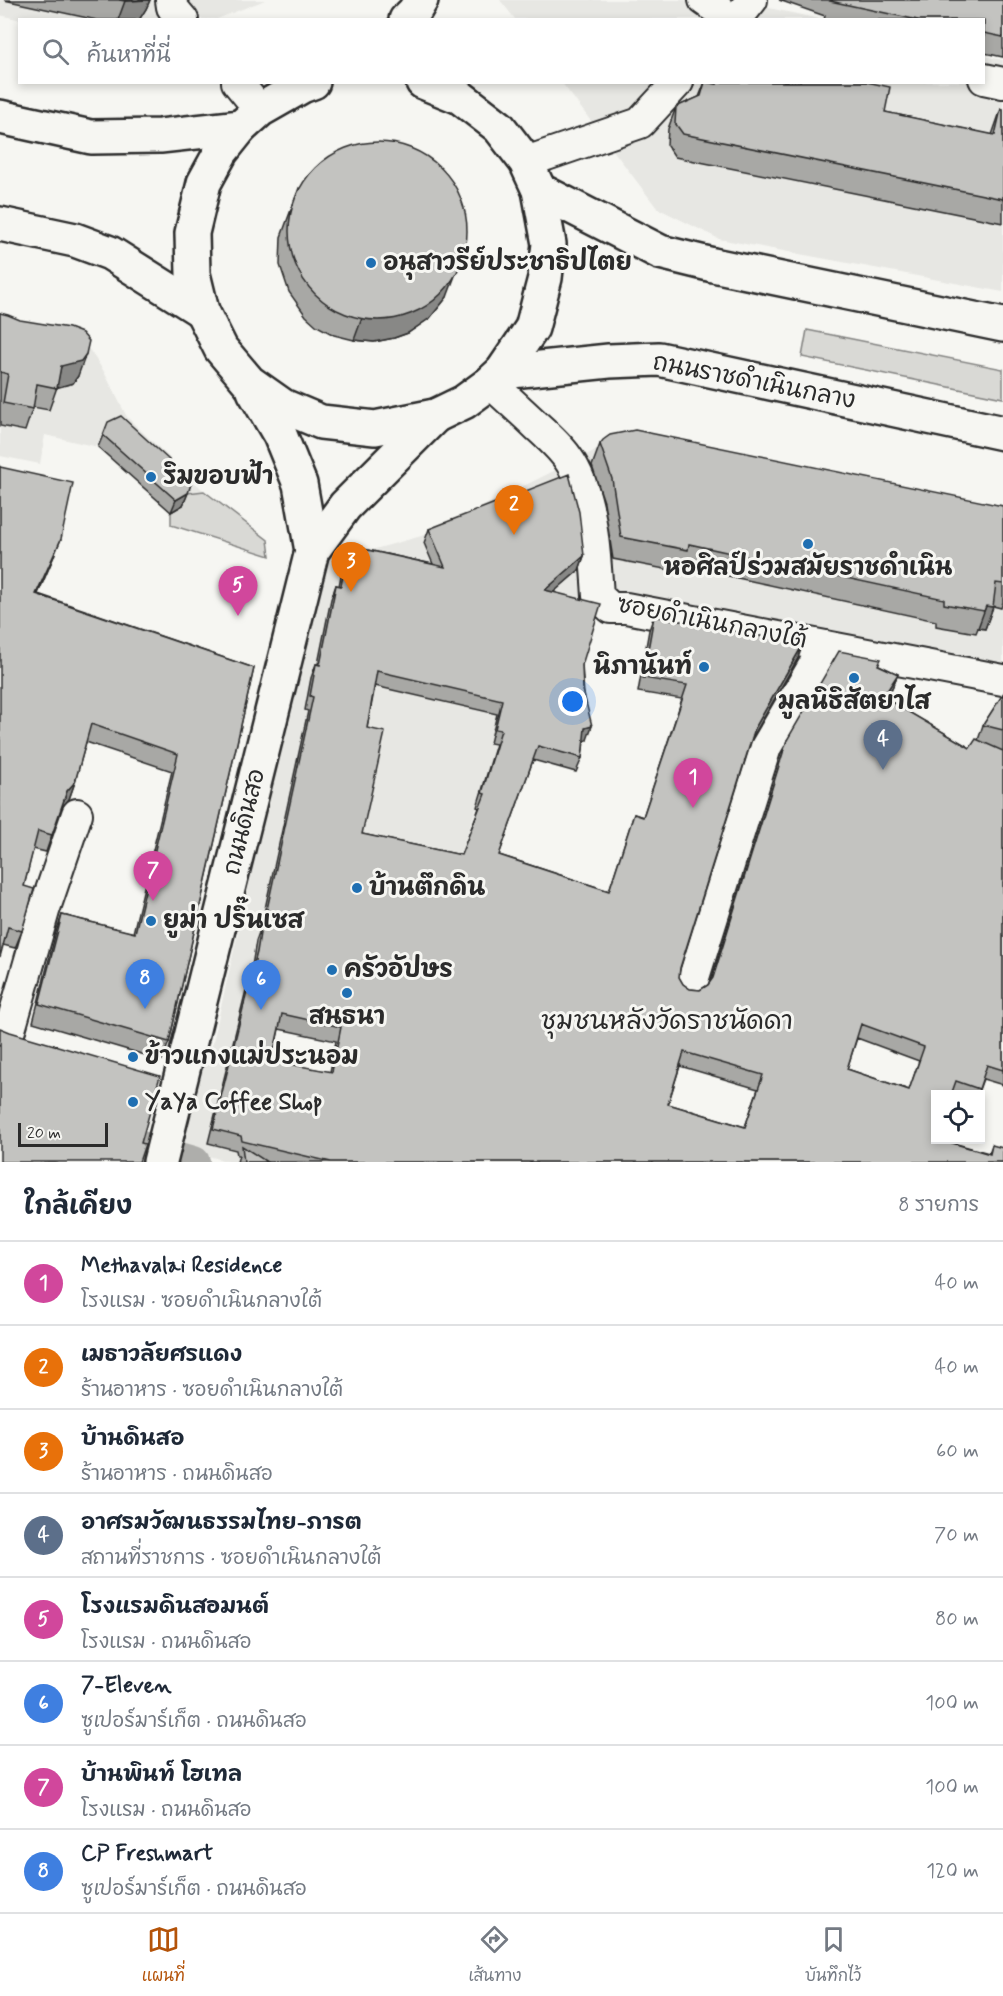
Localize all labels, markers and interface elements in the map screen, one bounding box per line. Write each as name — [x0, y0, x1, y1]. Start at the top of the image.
search box — [18, 18, 985, 84]
icon: search — [39, 35, 72, 68]
text: ค้นหาที่นี่ — [87, 42, 171, 70]
place label: อนุสาวรีย์ประชาธิปไตย — [383, 245, 632, 280]
marker: อนุสาวรีย์ประชาธิปไตย — [364, 256, 378, 270]
street label: ถนนราชดำเนินกลาง — [650, 345, 858, 417]
place label: ริมขอบฟ้า — [163, 459, 273, 493]
marker: ริมขอบฟ้า — [144, 470, 158, 484]
pin: 2 — [494, 486, 534, 535]
marker: หอศิลป์ร่วมสมัยราชดำเนิน — [801, 537, 815, 551]
pin: 3 — [332, 542, 370, 592]
place label: หอศิลป์ร่วมสมัยราชดำเนิน — [664, 550, 953, 584]
pin: 5 — [218, 566, 258, 616]
street label: ซอยดำเนินกลางใต้ — [614, 587, 810, 657]
place label: นิภานันท์ — [593, 649, 692, 683]
marker: นิภานันท์ — [697, 660, 711, 674]
marker: มูลนิธิสัตยาไส — [847, 671, 861, 685]
place label: มูลนิธิสัตยาไส — [778, 684, 931, 719]
your location — [558, 687, 587, 716]
pin: 4 — [864, 720, 902, 770]
pin: 1 — [674, 758, 712, 808]
street label: ถนนดินสอ — [217, 766, 273, 878]
pin: 7 — [134, 852, 172, 901]
place label: บ้านตึกดิน — [369, 870, 485, 904]
marker: บ้านตึกดิน — [350, 881, 364, 895]
place label: ยูม่า ปริ๊นเซส — [163, 896, 305, 938]
marker: ยูม่า ปริ๊นเซส — [144, 914, 158, 928]
place label: ครัวอัปษร — [344, 954, 453, 986]
pin: 8 — [126, 960, 164, 1009]
pin: 6 — [242, 960, 280, 1010]
marker: ครัวอัปษร — [325, 963, 339, 977]
marker: สนธนา — [340, 986, 354, 1000]
place label: สนธนา — [309, 1002, 385, 1033]
district label: ชุมชนหลังวัดราชนัดดา — [541, 1005, 793, 1039]
place label: ข้าวแกงแม่ประนอม — [145, 1039, 359, 1073]
marker: ข้าวแกงแม่ประนอม — [126, 1050, 140, 1064]
place label: YaYa Coffee Shop — [145, 1087, 323, 1118]
map controls — [931, 1090, 985, 1144]
button: locate — [931, 1090, 985, 1144]
marker: YaYa Coffee Shop — [126, 1095, 140, 1109]
scale bar — [18, 1120, 108, 1148]
text: 20 m — [27, 1123, 61, 1144]
text: ใกล้เคียง — [24, 1190, 132, 1224]
text: 8 รายการ — [898, 1192, 979, 1219]
text: Methavalai Residence — [81, 1252, 282, 1280]
text: 1 — [39, 1270, 48, 1297]
text: 40 m — [935, 1270, 979, 1297]
text: โรงแรม · ซอยดำเนินกลางใต้ — [81, 1288, 322, 1315]
text: เมธาวลัยศรแดง — [81, 1341, 242, 1369]
text: 2 — [39, 1354, 48, 1381]
text: 40 m — [935, 1354, 979, 1381]
text: ร้านอาหาร · ซอยดำเนินกลางใต้ — [81, 1377, 343, 1404]
text: บ้านดินสอ — [81, 1425, 184, 1453]
text: 3 — [39, 1438, 48, 1465]
text: 60 m — [936, 1438, 979, 1465]
text: ร้านอาหาร · ถนนดินสอ — [81, 1461, 273, 1488]
text: อาศรมวัฒนธรรมไทย-ภารต — [81, 1509, 362, 1537]
text: 4 — [38, 1522, 49, 1549]
text: 70 m — [934, 1522, 979, 1549]
text: สถานที่ราชการ · ซอยดำเนินกลางใต้ — [81, 1545, 381, 1572]
text: โรงแรมดินสอมนต์ — [81, 1593, 269, 1621]
text: 5 — [38, 1606, 50, 1633]
text: 80 m — [935, 1606, 979, 1633]
text: โรงแรม · ถนนดินสอ — [81, 1629, 252, 1656]
text: 7-Eleven — [81, 1672, 171, 1700]
text: 6 — [38, 1690, 49, 1717]
text: 100 m — [925, 1690, 979, 1717]
text: ซูเปอร์มาร์เก็ต · ถนนดินสอ — [81, 1708, 307, 1735]
text: บ้านพินท์ โฮเทล — [81, 1761, 242, 1789]
text: 7 — [37, 1774, 50, 1801]
text: 100 m — [925, 1774, 979, 1801]
text: โรงแรม · ถนนดินสอ — [81, 1797, 252, 1824]
text: CP Freshmart — [81, 1840, 213, 1868]
text: 8 — [38, 1858, 49, 1885]
text: 120 m — [926, 1858, 979, 1885]
text: ซูเปอร์มาร์เก็ต · ถนนดินสอ — [81, 1876, 307, 1903]
tab: แผนที่ — [142, 1923, 185, 1987]
tab: เส้นทาง — [468, 1923, 521, 1987]
tab: บันทึกไว้ — [805, 1923, 861, 1987]

